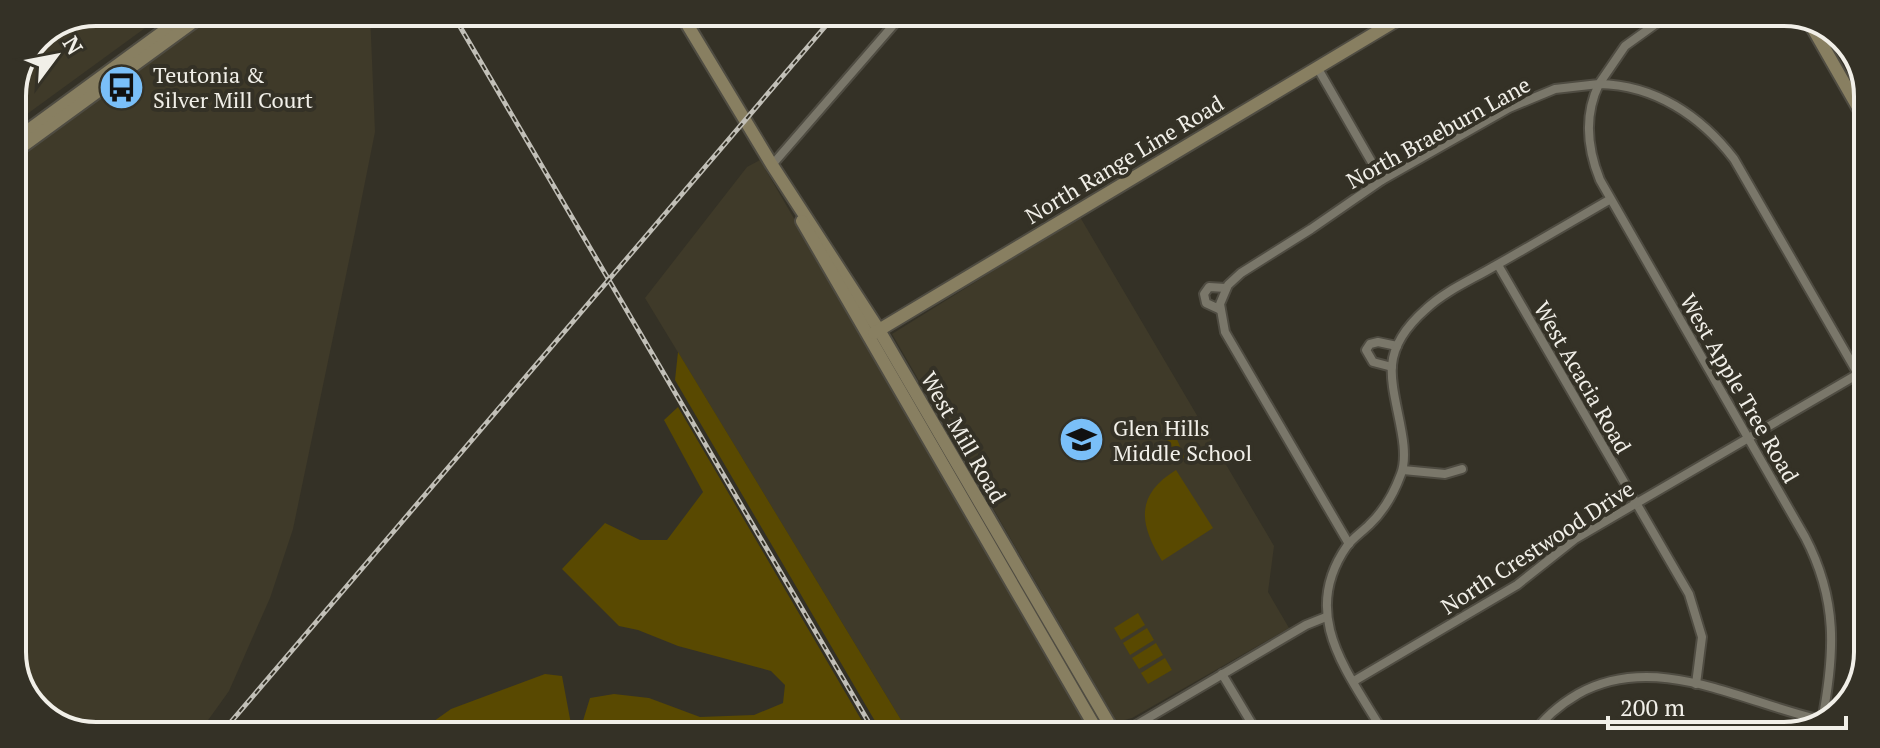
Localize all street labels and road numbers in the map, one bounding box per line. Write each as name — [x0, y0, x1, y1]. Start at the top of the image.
street label: North Braeburn Lane — [1341, 69, 1535, 195]
street label: North Range Line Road — [1019, 88, 1229, 230]
street label: West Apple Tree Road — [1674, 288, 1806, 488]
street label: West Acacia Road — [1528, 296, 1638, 458]
street label: West Mill Road — [915, 366, 1013, 508]
street label: North Crestwood Drive — [1435, 474, 1639, 620]

